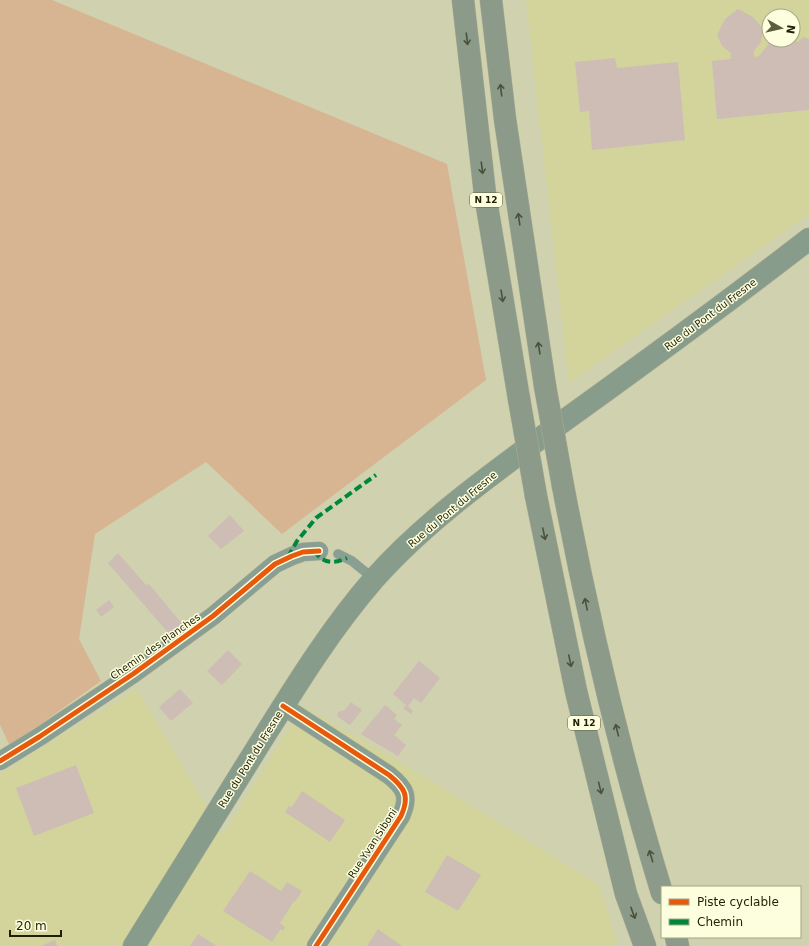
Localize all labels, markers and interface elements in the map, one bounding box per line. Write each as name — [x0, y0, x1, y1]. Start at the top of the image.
north arrow — [761, 8, 801, 48]
text: N — [783, 24, 797, 35]
one-way arrow — [464, 32, 471, 45]
one-way arrow — [498, 84, 505, 97]
one-way arrow — [478, 161, 486, 174]
road number: N 12 — [470, 193, 502, 207]
one-way arrow — [515, 213, 523, 226]
street label: Rue du Pont du Fresne — [662, 276, 758, 352]
one-way arrow — [498, 289, 506, 302]
one-way arrow — [535, 342, 543, 355]
street label: Rue du Pont du Fresne — [406, 469, 499, 550]
one-way arrow — [540, 527, 548, 540]
one-way arrow — [582, 598, 590, 611]
street label: Chemin des Planches — [108, 611, 202, 682]
one-way arrow — [566, 654, 574, 667]
street label: Rue du Pont du Fresne — [216, 709, 285, 810]
road number: N 12 — [568, 716, 600, 730]
one-way arrow — [612, 724, 620, 737]
one-way arrow — [596, 781, 604, 794]
street label: Rue Yvan Siboni — [346, 807, 399, 880]
one-way arrow — [647, 849, 654, 862]
legend — [661, 886, 801, 938]
text: Piste cyclable — [697, 895, 779, 909]
one-way arrow — [629, 907, 637, 919]
scale bar — [10, 912, 61, 938]
text: Chemin — [697, 915, 743, 929]
text: 20 m — [16, 919, 47, 933]

